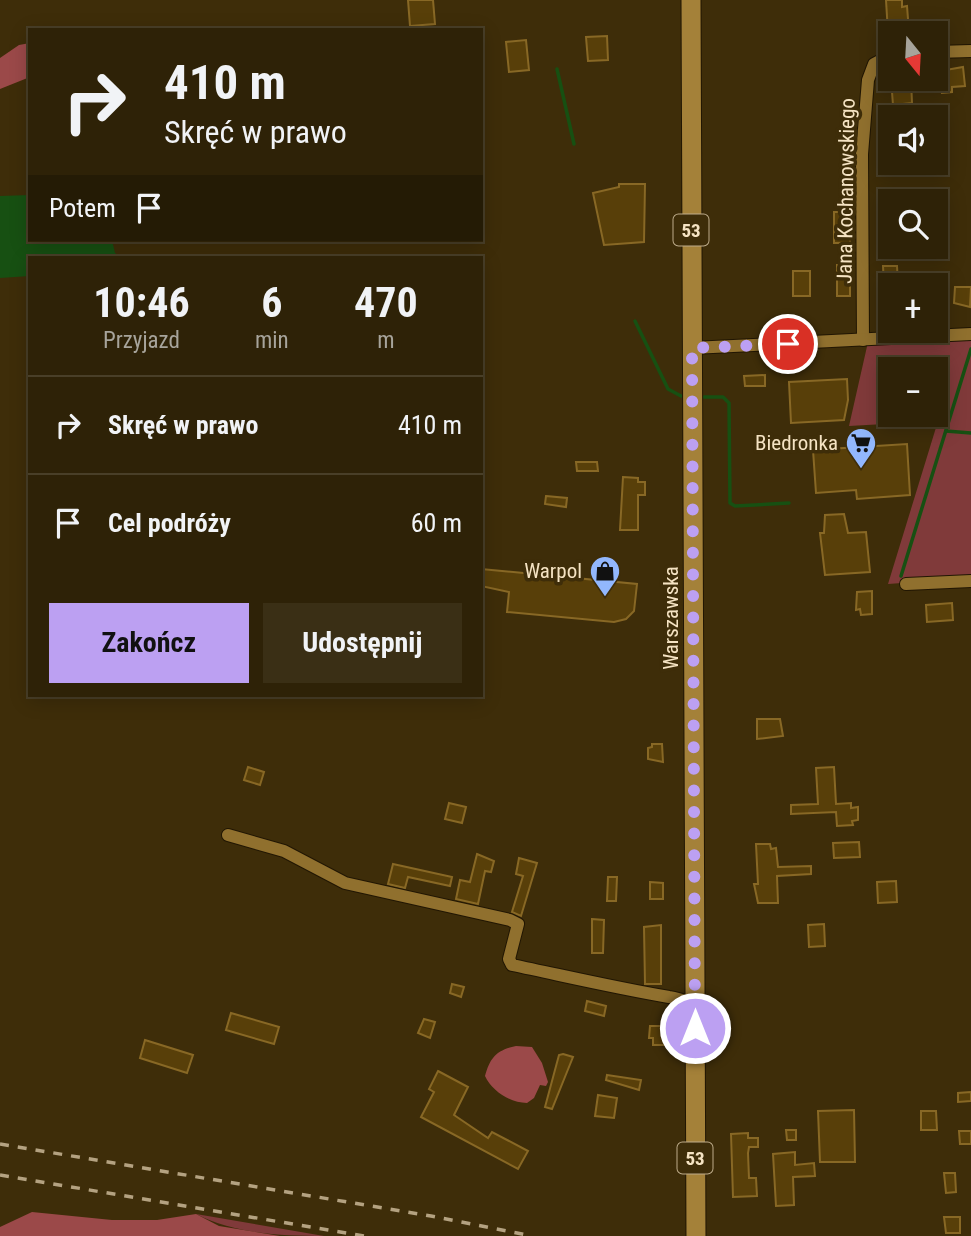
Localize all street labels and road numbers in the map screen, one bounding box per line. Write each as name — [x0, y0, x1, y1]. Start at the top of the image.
street label: Jana Kochanowskiego — [832, 98, 860, 284]
road number: 53 — [674, 214, 708, 246]
street label: Warszawska — [659, 566, 683, 670]
road number: 53 — [678, 1142, 712, 1174]

